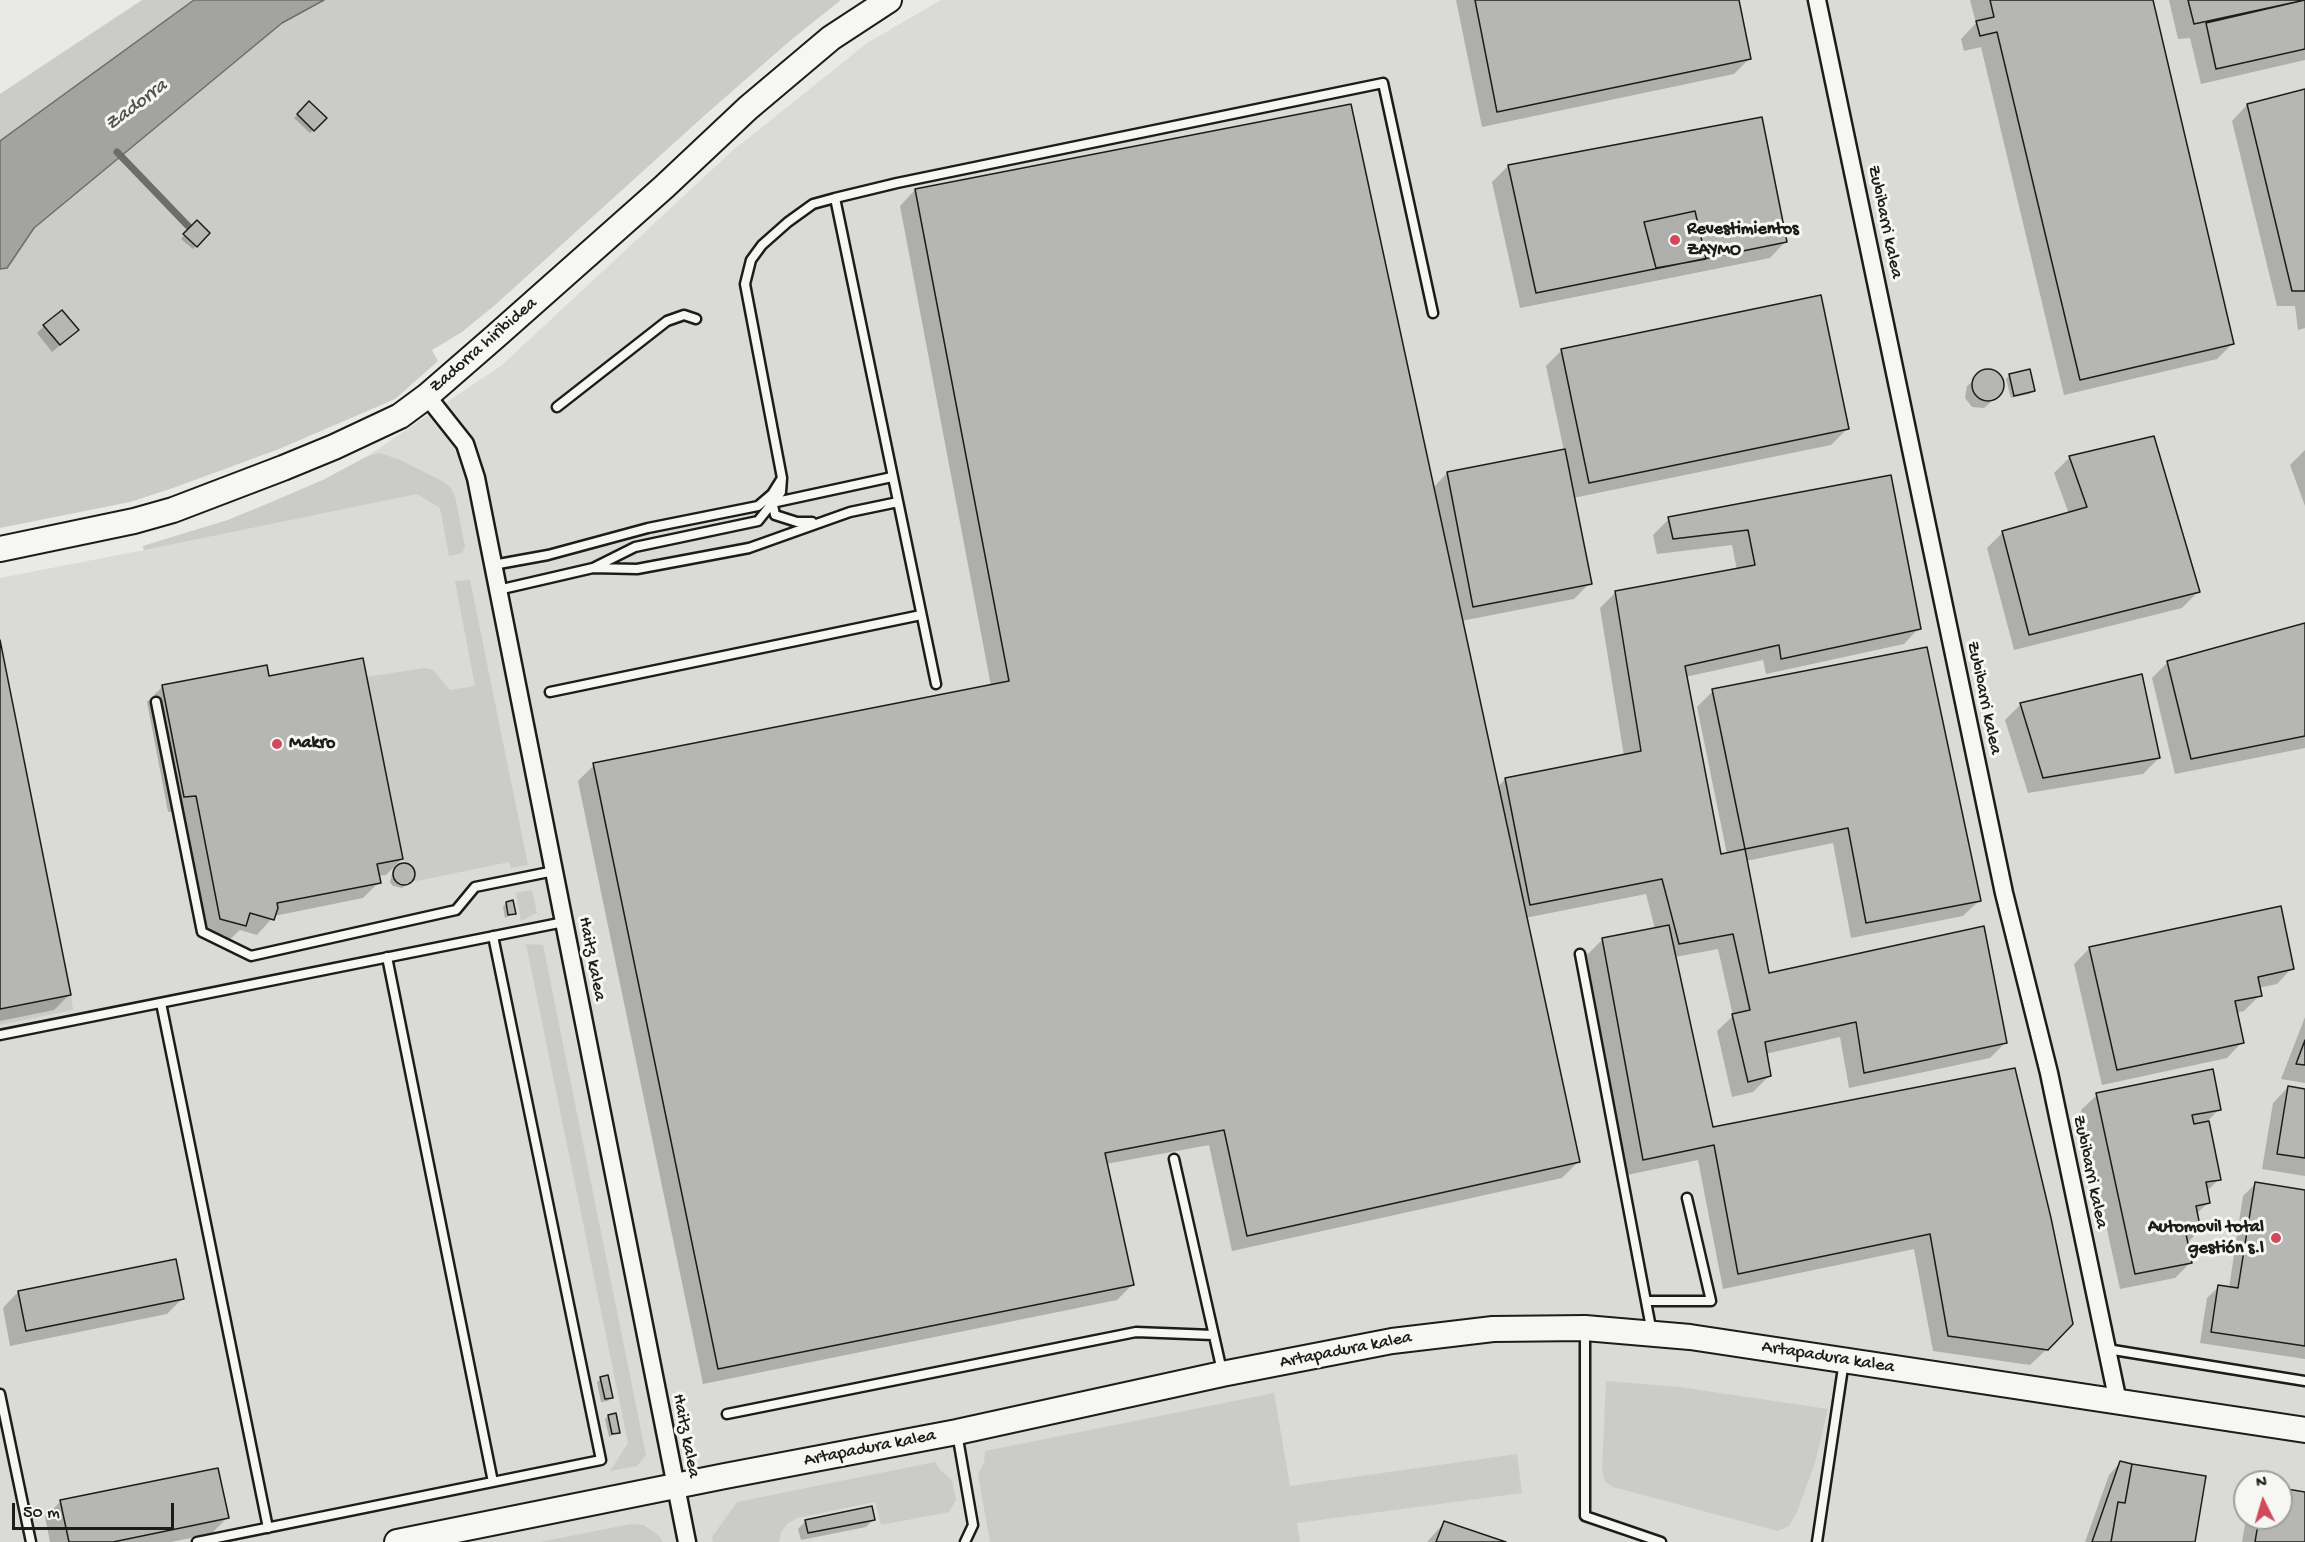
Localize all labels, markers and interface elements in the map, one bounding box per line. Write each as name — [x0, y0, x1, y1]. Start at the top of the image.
water label: Zadorra — [101, 75, 173, 137]
street label: Zubibarri kalea — [1861, 163, 1907, 281]
place label: Revestimientos ZAYMO — [1687, 219, 1799, 262]
marker: Revestimientos ZAYMO — [1668, 233, 1682, 247]
street label: Zadorra hiribidea — [426, 293, 542, 399]
street label: Zubibarri kalea — [1960, 639, 2006, 757]
place label: Makro — [289, 733, 335, 755]
marker: Makro — [270, 737, 284, 751]
street label: Haitz kalea — [572, 915, 610, 1003]
street label: Zubibarri kalea — [2066, 1113, 2112, 1231]
place label: Automovil total gestión s.l — [2148, 1217, 2264, 1260]
marker: Automovil total gestión s.l — [2269, 1231, 2283, 1245]
street label: Artapadura kalea — [1278, 1328, 1414, 1374]
street label: Artapadura kalea — [1760, 1337, 1896, 1379]
street label: Haitz kalea — [666, 1392, 704, 1480]
street label: Artapadura kalea — [802, 1426, 938, 1472]
north arrow — [2233, 1470, 2293, 1530]
text: N — [2256, 1474, 2268, 1493]
scale bar — [15, 1491, 177, 1529]
text: 50 m — [23, 1503, 60, 1524]

